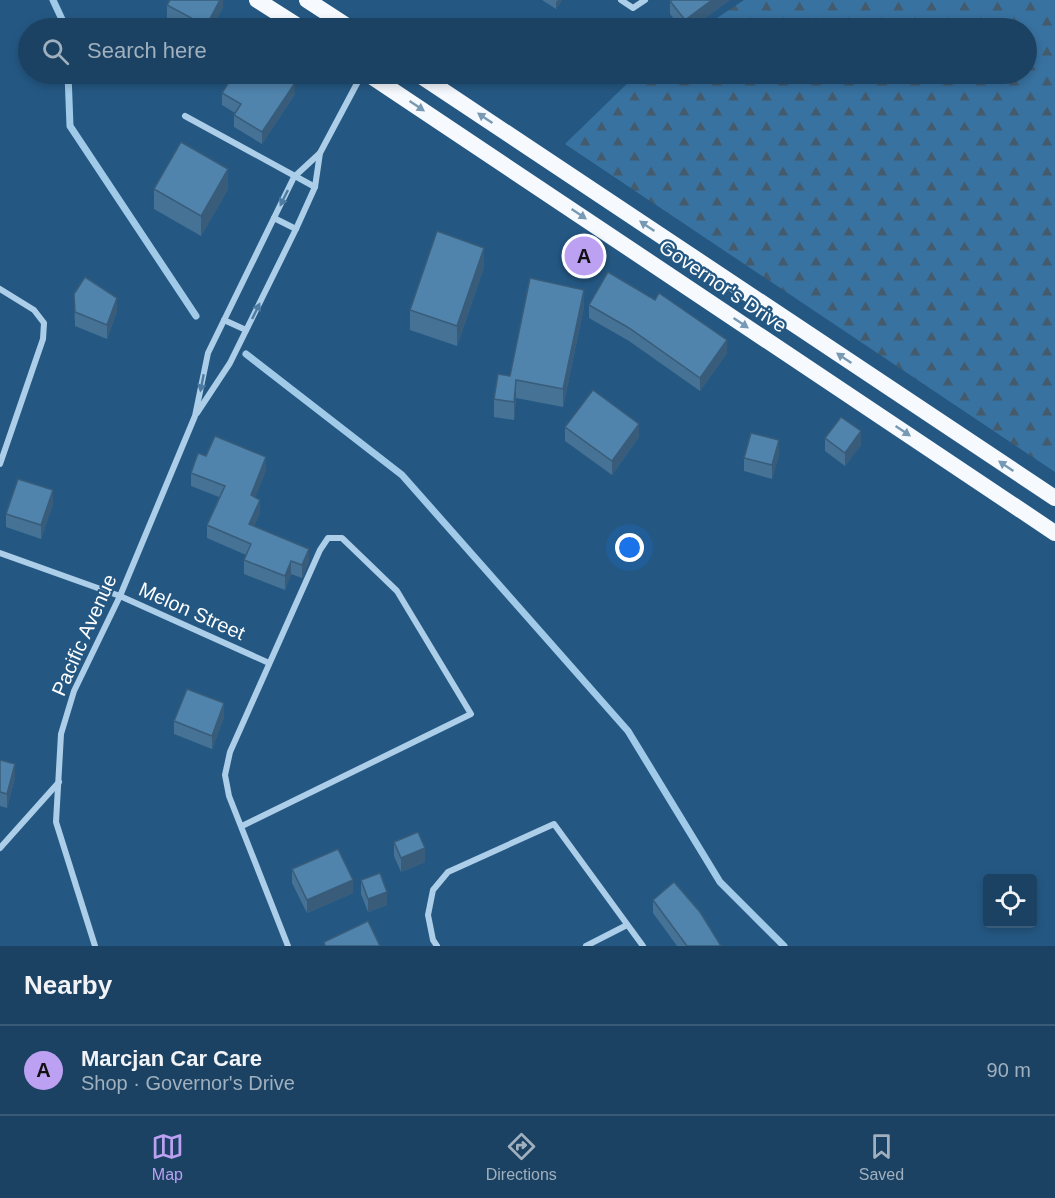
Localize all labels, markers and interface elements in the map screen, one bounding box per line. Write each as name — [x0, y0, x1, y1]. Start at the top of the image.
search box — [18, 18, 1037, 84]
icon: search — [39, 35, 72, 68]
text: Search here — [87, 38, 207, 63]
one-way arrow — [409, 100, 425, 111]
one-way arrow — [477, 112, 493, 124]
one-way arrow — [279, 189, 288, 206]
one-way arrow — [571, 209, 587, 220]
one-way arrow — [639, 221, 655, 232]
pin: A — [564, 234, 604, 278]
street label: Governor's Drive — [655, 235, 791, 337]
one-way arrow — [251, 302, 260, 319]
one-way arrow — [733, 317, 749, 328]
one-way arrow — [836, 353, 852, 364]
one-way arrow — [197, 374, 206, 393]
one-way arrow — [895, 425, 911, 437]
one-way arrow — [999, 460, 1015, 472]
your location — [615, 533, 644, 562]
street label: Pacific Avenue — [47, 571, 121, 699]
street label: Melon Street — [136, 578, 249, 644]
map controls — [983, 874, 1037, 928]
button: locate — [983, 874, 1037, 928]
text: Nearby — [24, 970, 112, 1000]
text: Marcjan Car Care — [81, 1046, 262, 1071]
text: A — [36, 1059, 51, 1081]
text: 90 m — [987, 1059, 1031, 1081]
text: Shop · Governor's Drive — [81, 1072, 295, 1094]
tab: Map — [151, 1130, 184, 1184]
tab: Directions — [486, 1130, 557, 1184]
tab: Saved — [859, 1130, 904, 1184]

